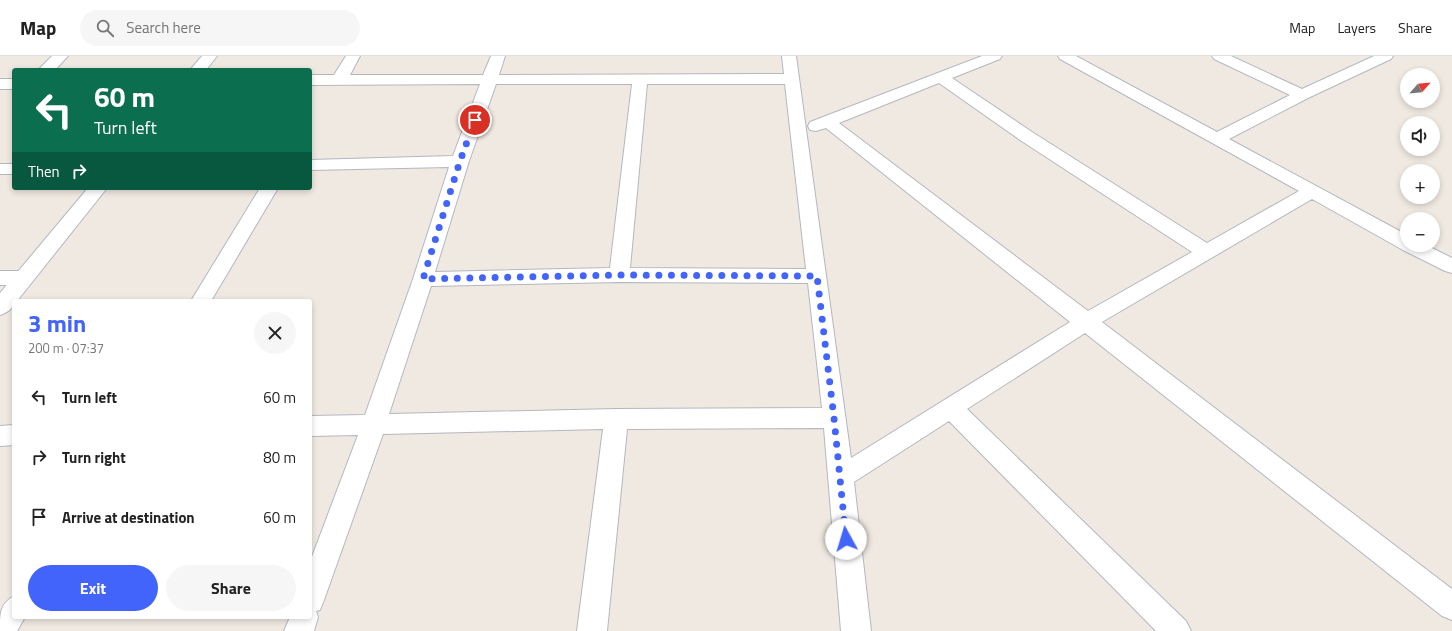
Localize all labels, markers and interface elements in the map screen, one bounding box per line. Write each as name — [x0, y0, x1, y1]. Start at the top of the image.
search box — [80, 10, 360, 46]
text: Map — [20, 13, 56, 42]
text: Search here — [126, 16, 201, 39]
icon: search — [94, 17, 116, 39]
text: Map — [1289, 17, 1315, 38]
text: Layers — [1337, 17, 1376, 38]
text: Share — [1398, 17, 1432, 38]
north arrow — [1400, 68, 1440, 108]
map controls — [1400, 68, 1440, 252]
text: 60 m — [94, 75, 155, 118]
icon: left — [28, 84, 80, 136]
pin — [458, 103, 492, 137]
icon: arrive — [464, 109, 486, 131]
text: Turn left — [94, 114, 157, 141]
button: sound — [1400, 116, 1440, 156]
text: Then — [28, 160, 60, 183]
icon: right — [68, 160, 90, 182]
button: + — [1400, 164, 1440, 204]
button: − — [1400, 212, 1440, 252]
text: 3 min — [28, 305, 86, 341]
button: close — [254, 312, 296, 354]
text: 200 m · 07:37 — [28, 338, 104, 358]
icon: left — [28, 386, 50, 408]
text: Turn left — [62, 386, 117, 409]
text: 60 m — [263, 386, 296, 409]
icon: right — [28, 446, 50, 468]
text: Turn right — [62, 446, 126, 469]
text: 80 m — [263, 446, 296, 469]
icon: arrive — [28, 506, 50, 528]
text: Arrive at destination — [62, 506, 195, 529]
text: 60 m — [263, 506, 296, 529]
position arrow — [825, 518, 867, 560]
button: Exit — [28, 565, 158, 611]
button: Share — [166, 565, 296, 611]

